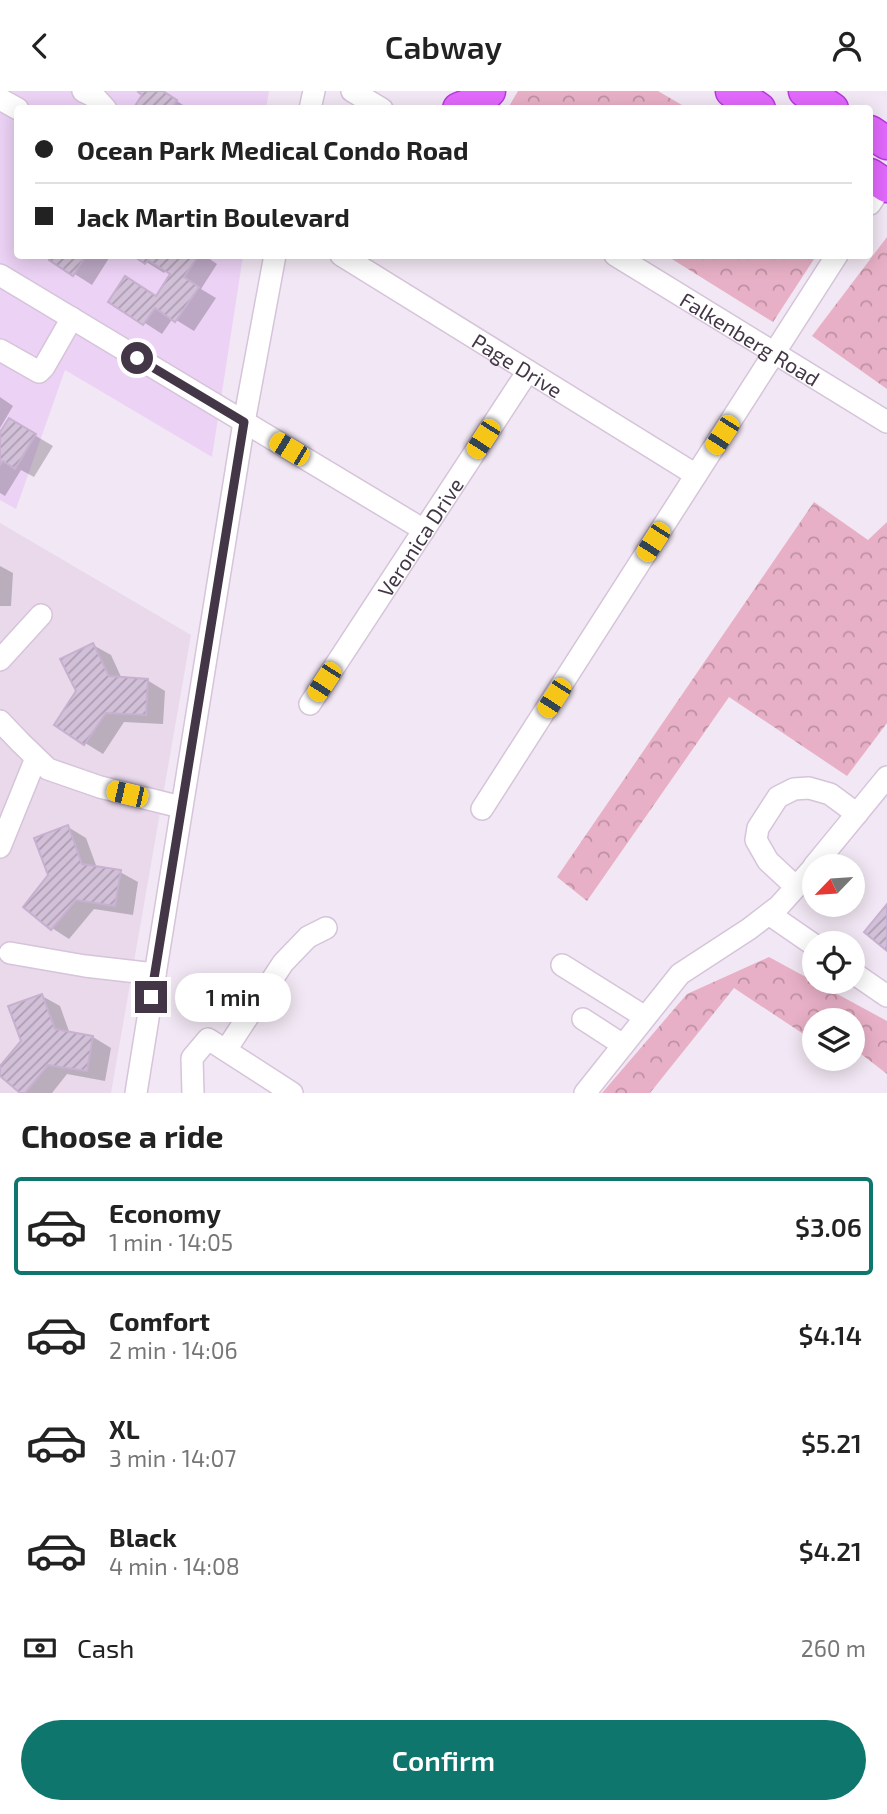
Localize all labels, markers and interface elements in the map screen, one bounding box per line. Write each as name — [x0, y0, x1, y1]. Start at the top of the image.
icon: back — [21, 27, 59, 65]
text: Cabway — [385, 27, 502, 65]
icon: person — [828, 27, 866, 65]
text: Ocean Park Medical Condo Road — [77, 134, 468, 165]
text: Jack Martin Boulevard — [77, 201, 350, 232]
street label: Falkenberg Road — [676, 286, 825, 390]
street label: Page Drive — [468, 327, 567, 402]
route start — [121, 342, 153, 374]
car — [702, 412, 743, 458]
car — [463, 416, 504, 462]
car — [266, 429, 313, 469]
street label: Veronica Drive — [372, 472, 468, 601]
car — [633, 519, 674, 565]
car — [304, 659, 345, 705]
car — [534, 675, 575, 721]
car — [105, 779, 150, 809]
north arrow — [802, 854, 864, 917]
map controls — [802, 854, 865, 1071]
button: locate — [802, 931, 865, 994]
callout: 1 min — [176, 972, 291, 1021]
route end — [135, 981, 167, 1013]
text: 1 min — [206, 983, 260, 1011]
button: layers — [802, 1008, 865, 1071]
text: Choose a ride — [21, 1116, 224, 1154]
icon: car — [25, 1195, 88, 1258]
text: Economy — [109, 1197, 221, 1228]
text: $3.06 — [795, 1211, 862, 1242]
text: 1 min · 14:05 — [109, 1228, 233, 1256]
icon: car — [25, 1303, 88, 1366]
text: Comfort — [109, 1305, 210, 1336]
text: $4.14 — [799, 1319, 862, 1350]
text: 2 min · 14:06 — [109, 1336, 238, 1364]
icon: car — [25, 1411, 88, 1474]
text: XL — [109, 1413, 140, 1444]
text: $5.21 — [801, 1427, 862, 1458]
text: 3 min · 14:07 — [109, 1444, 236, 1472]
icon: car — [25, 1519, 88, 1582]
text: Black — [109, 1521, 177, 1552]
text: $4.21 — [799, 1535, 862, 1566]
text: 4 min · 14:08 — [109, 1552, 240, 1580]
icon: cash — [21, 1629, 59, 1667]
text: Cash — [77, 1632, 134, 1663]
text: 260 m — [801, 1634, 866, 1662]
button: Confirm — [21, 1720, 866, 1800]

